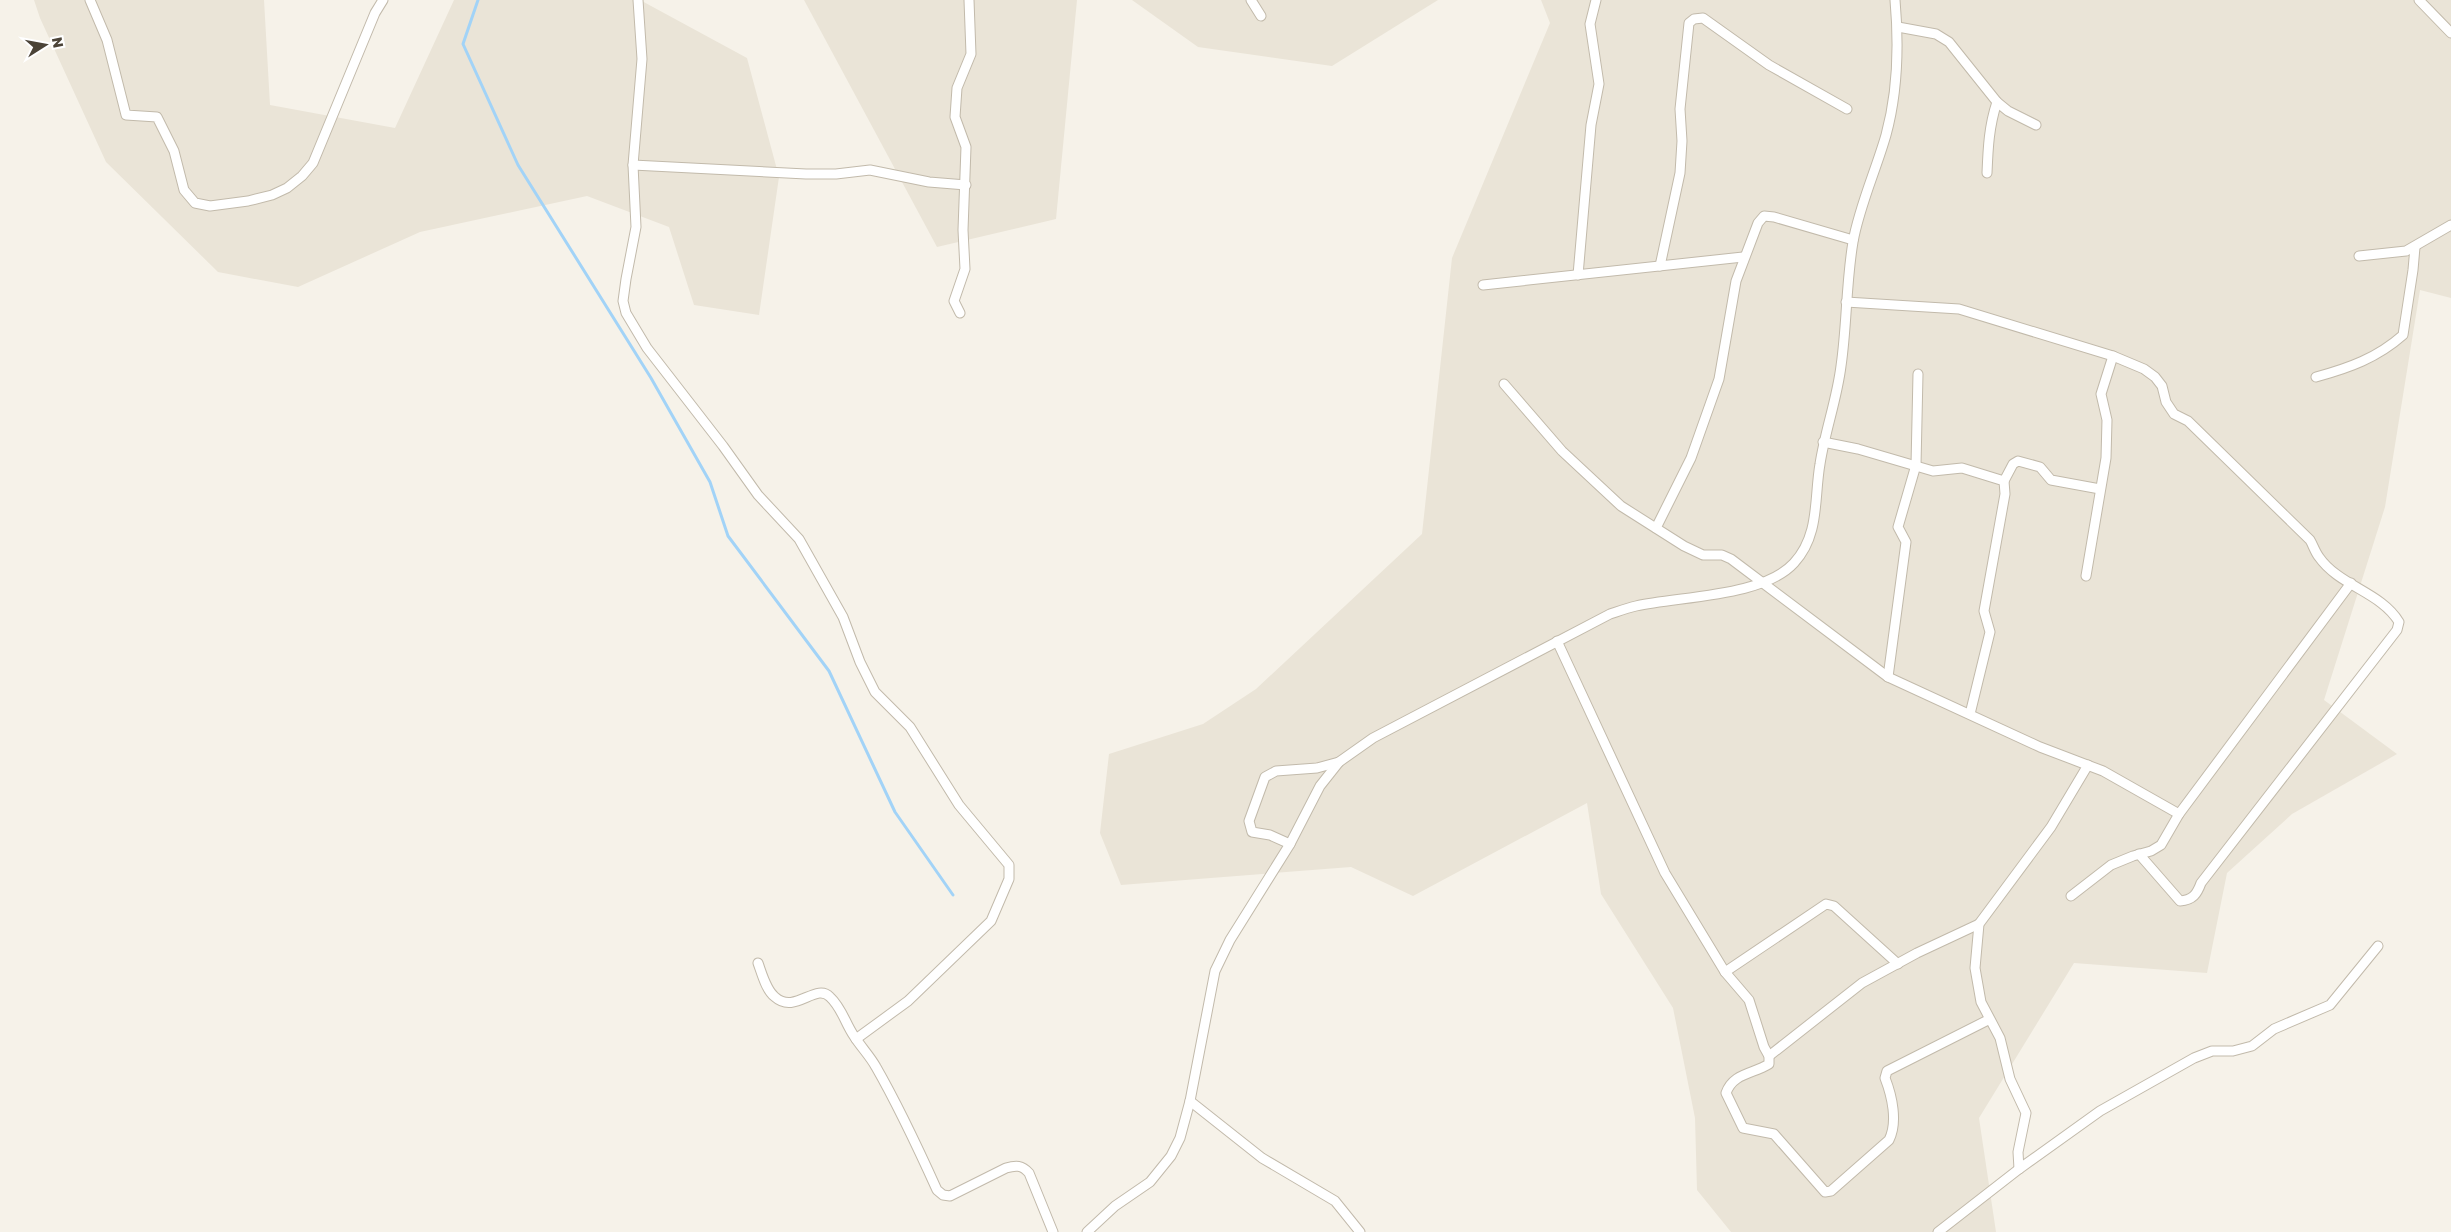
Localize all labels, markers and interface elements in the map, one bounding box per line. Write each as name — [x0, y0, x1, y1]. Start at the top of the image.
north arrow — [20, 20, 70, 70]
text: N — [49, 36, 68, 49]

